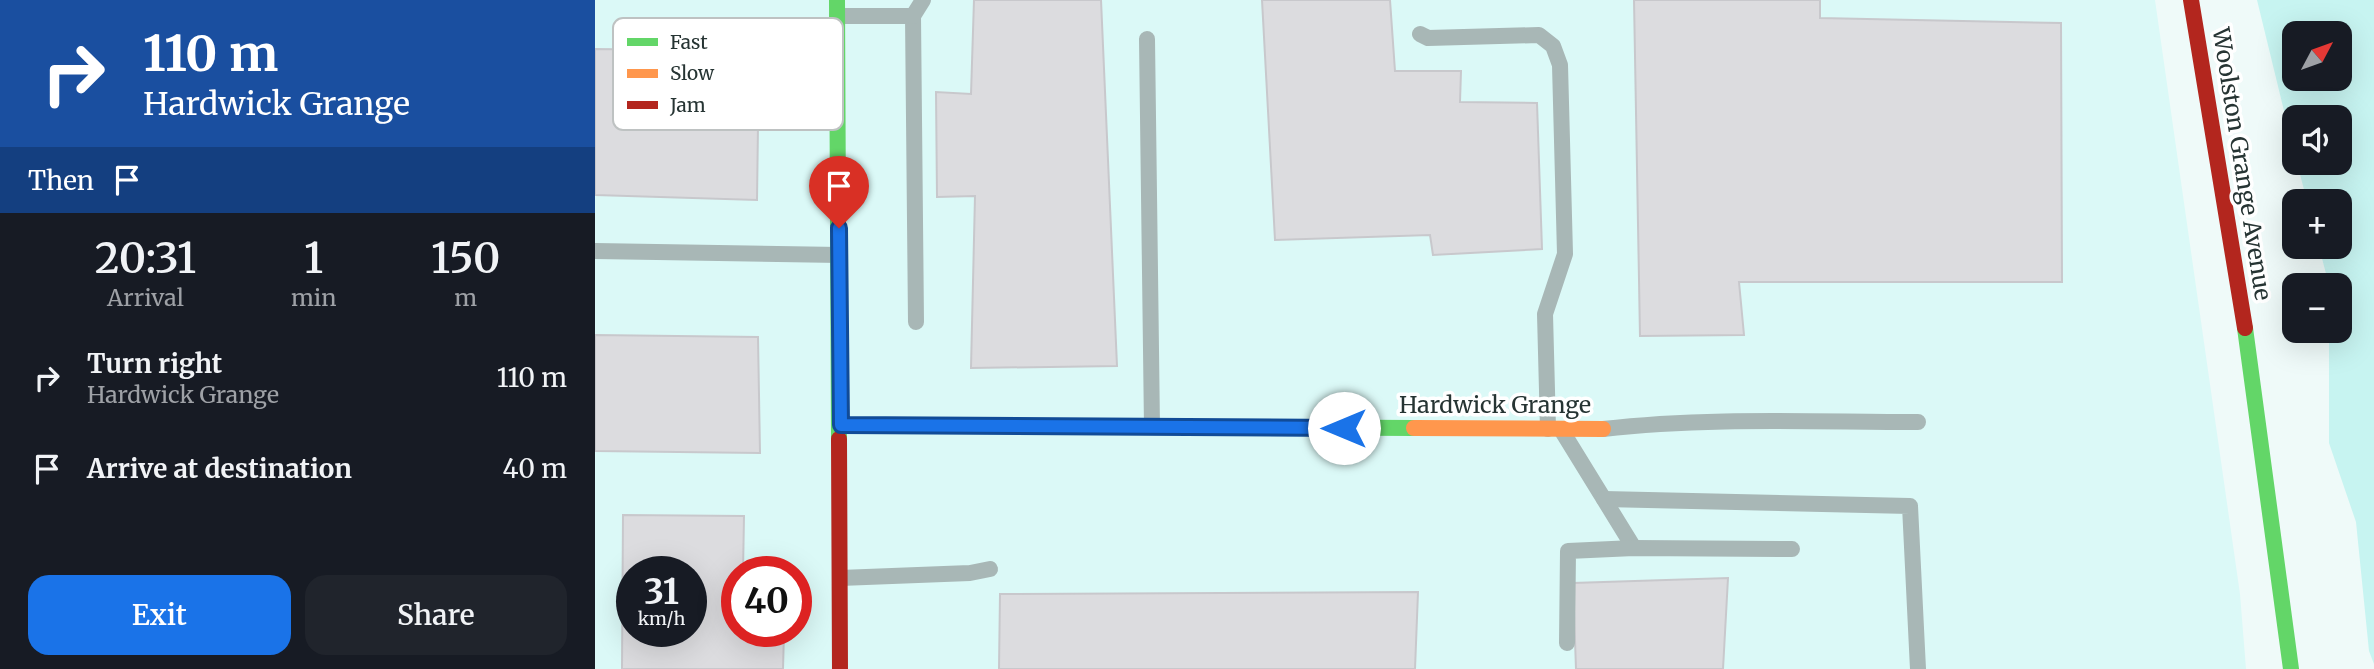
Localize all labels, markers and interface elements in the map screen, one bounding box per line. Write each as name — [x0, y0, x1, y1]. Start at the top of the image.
legend — [613, 18, 843, 130]
north arrow — [2282, 21, 2352, 91]
map controls — [2282, 21, 2352, 343]
text: 110 m — [143, 23, 278, 84]
street label: Woolston Grange Avenue — [2206, 24, 2278, 302]
icon: right — [28, 28, 119, 119]
text: Fast — [670, 30, 708, 54]
text: Slow — [670, 61, 715, 85]
text: Hardwick Grange — [143, 84, 410, 124]
text: Jam — [669, 93, 706, 117]
button: sound — [2282, 105, 2352, 175]
pin — [809, 156, 869, 228]
icon: arrive — [108, 161, 146, 199]
text: Then — [28, 164, 94, 197]
icon: arrive — [820, 167, 858, 205]
button: + — [2282, 189, 2352, 259]
text: 20:31 — [95, 232, 196, 284]
text: 1 — [304, 232, 323, 284]
text: 150 — [431, 232, 500, 284]
button: − — [2282, 273, 2352, 343]
text: Arrival — [107, 283, 184, 312]
text: min — [291, 283, 336, 312]
text: m — [454, 283, 477, 312]
text: Turn right — [87, 347, 222, 380]
icon: right — [28, 359, 66, 397]
text: 110 m — [497, 361, 567, 394]
text: Hardwick Grange — [87, 380, 279, 409]
street label: Hardwick Grange — [1399, 390, 1591, 419]
position arrow — [1307, 391, 1381, 465]
icon: arrive — [28, 450, 66, 488]
text: Arrive at destination — [87, 452, 352, 485]
text: 40 m — [503, 452, 567, 485]
speed limit sign: 40 — [721, 556, 812, 647]
text: 31 — [644, 570, 679, 614]
button: Exit — [28, 575, 291, 655]
button: Share — [305, 575, 567, 655]
text: km/h — [638, 607, 685, 630]

